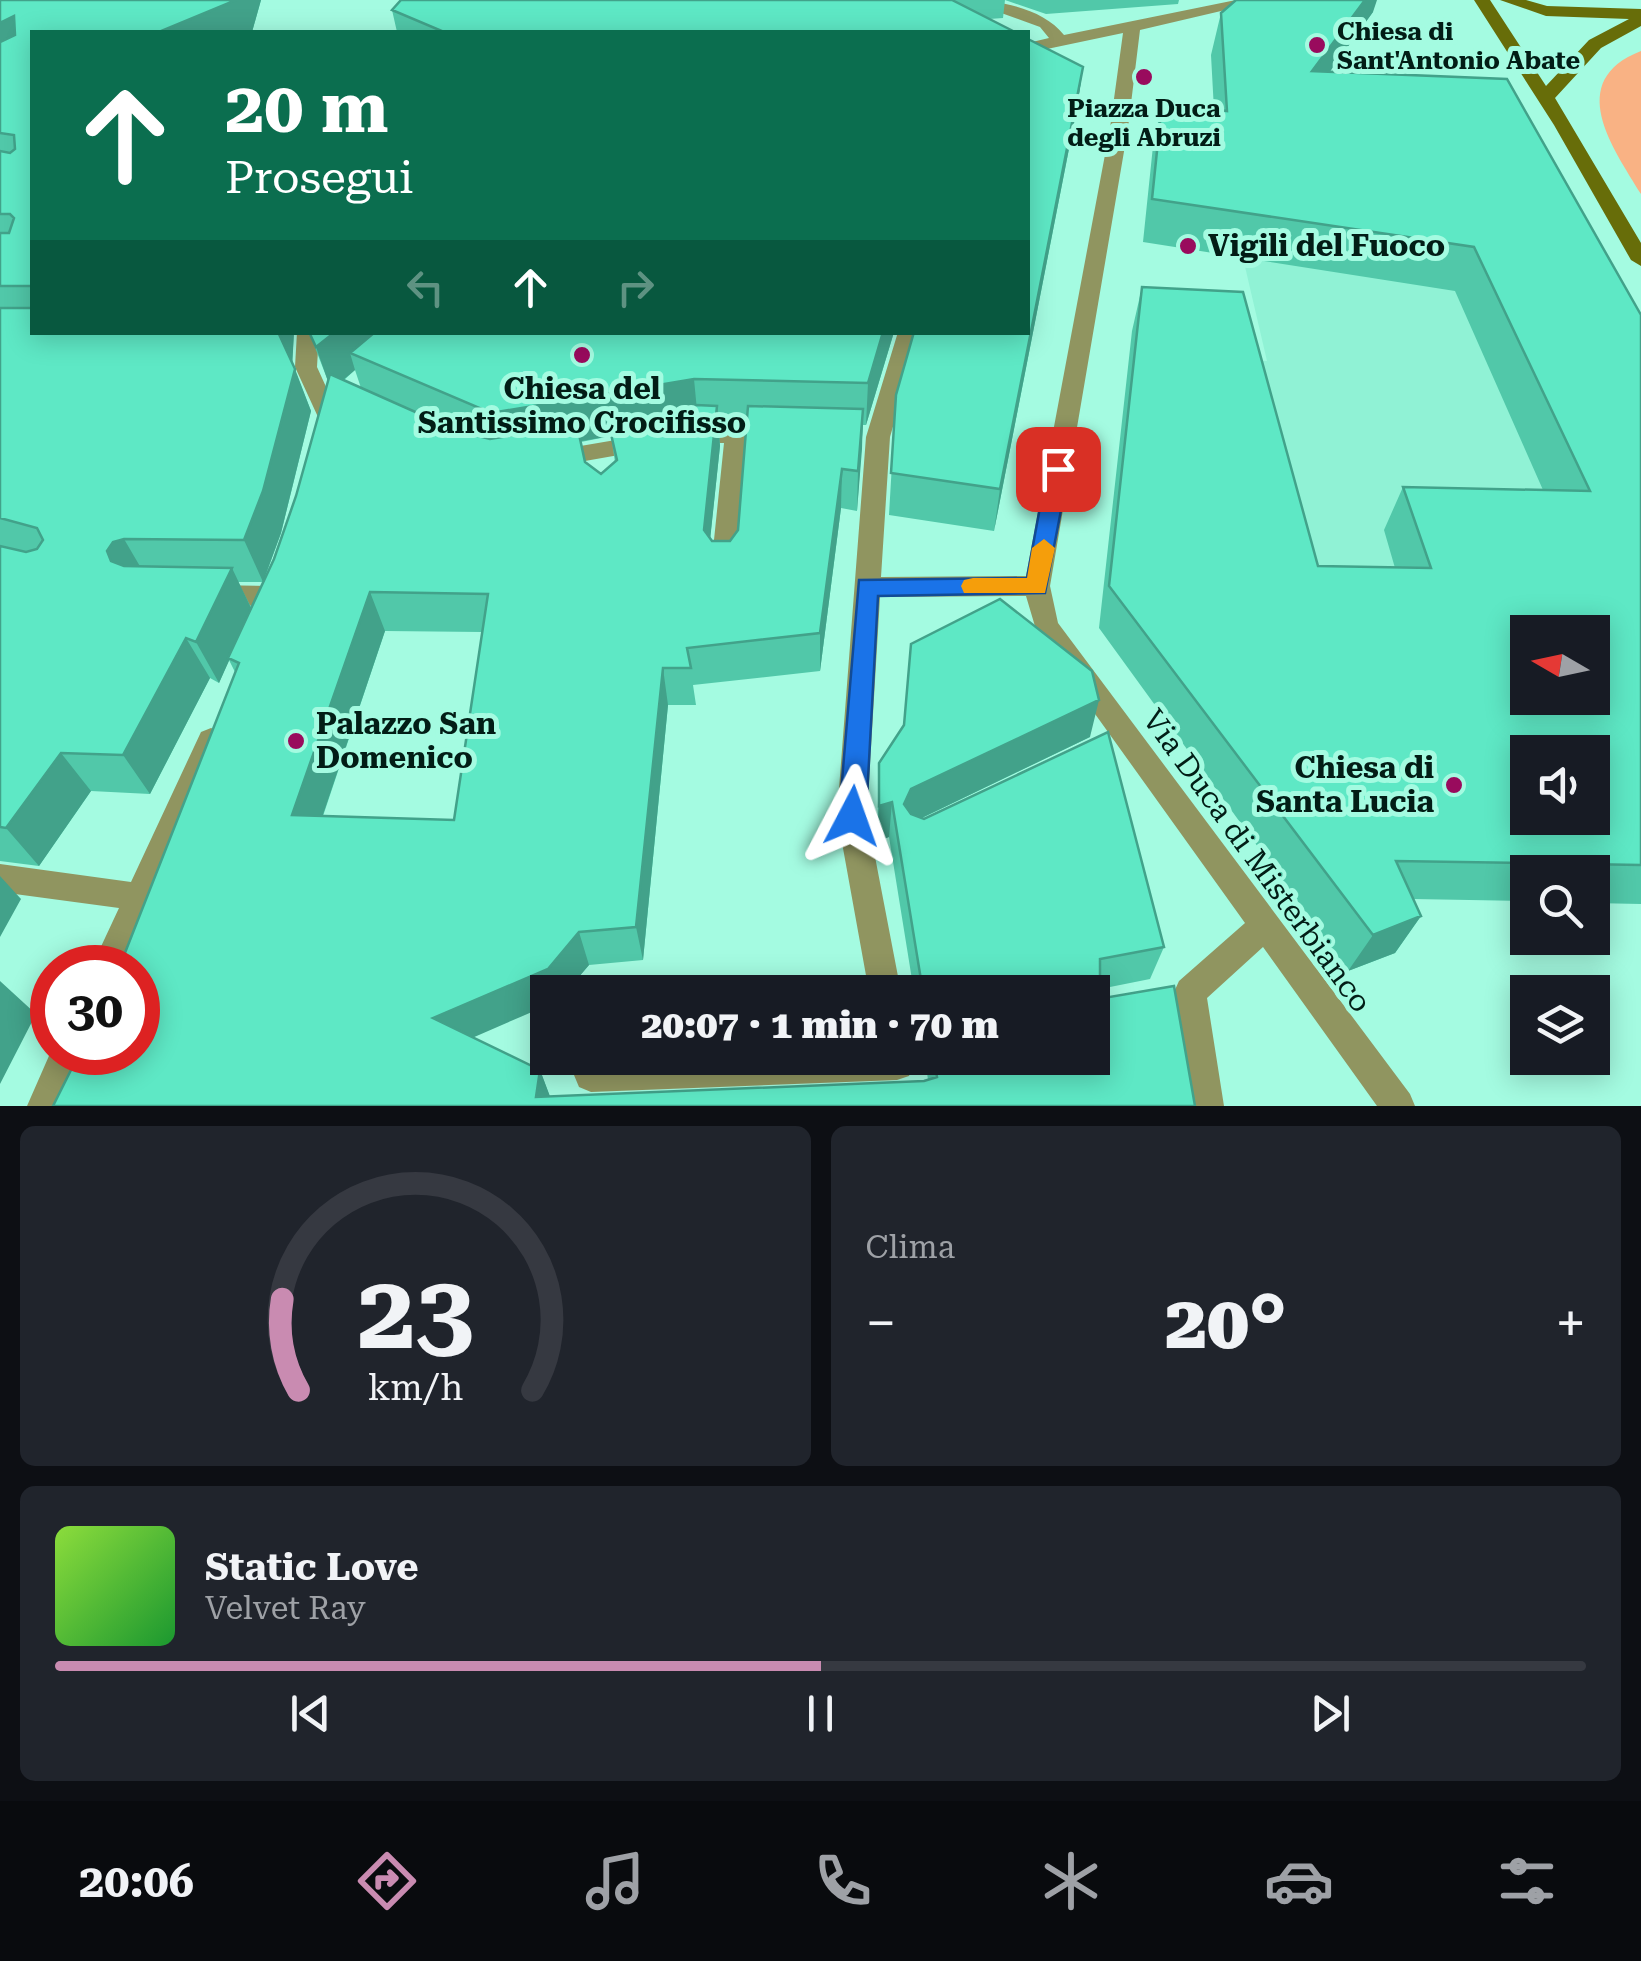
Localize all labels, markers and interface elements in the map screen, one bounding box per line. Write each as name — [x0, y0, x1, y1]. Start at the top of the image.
place label: Chiesa di Sant'Antonio Abate — [1337, 17, 1580, 75]
marker: Chiesa di Sant'Antonio Abate — [1306, 34, 1328, 56]
marker: Piazza Duca degli Abruzi — [1133, 66, 1155, 88]
text: 20 m — [225, 67, 389, 149]
icon: ahead — [60, 70, 190, 200]
place label: Piazza Duca degli Abruzi — [1067, 94, 1221, 152]
text: Prosegui — [225, 151, 413, 204]
place label: Vigili del Fuoco — [1208, 228, 1445, 263]
marker: Vigili del Fuoco — [1177, 235, 1199, 257]
icon: left — [398, 260, 453, 315]
icon: ahead — [503, 260, 558, 315]
icon: right — [608, 260, 663, 315]
marker: Chiesa del Santissimo Crocifisso — [571, 344, 593, 366]
place label: Chiesa del Santissimo Crocifisso — [418, 371, 746, 440]
pin — [1016, 427, 1101, 512]
icon: arrive — [1031, 442, 1086, 497]
north arrow — [1510, 615, 1610, 715]
map controls — [1510, 615, 1610, 1075]
street label: Via Duca di Misterbianco — [1136, 703, 1379, 1019]
place label: Palazzo San Domenico — [316, 706, 496, 775]
marker: Palazzo San Domenico — [285, 730, 307, 752]
button: sound — [1510, 735, 1610, 835]
place label: Chiesa di Santa Lucia — [1256, 750, 1434, 819]
position arrow — [800, 764, 904, 868]
marker: Chiesa di Santa Lucia — [1443, 774, 1465, 796]
button: search — [1510, 855, 1610, 955]
speed limit sign: 30 — [30, 945, 160, 1075]
button: layers — [1510, 975, 1610, 1075]
text: 20:07 · 1 min · 70 m — [641, 1003, 999, 1047]
text: Clima — [866, 1228, 955, 1266]
text: 23 — [357, 1252, 473, 1373]
text: 20° — [1165, 1278, 1287, 1366]
text: − — [866, 1291, 896, 1355]
text: + — [1555, 1291, 1586, 1355]
text: km/h — [367, 1367, 463, 1409]
text: Static Love — [205, 1545, 418, 1589]
text: Velvet Ray — [205, 1589, 366, 1627]
icon: previous — [283, 1686, 338, 1741]
icon: pause — [793, 1686, 848, 1741]
icon: next — [1303, 1686, 1358, 1741]
icon: directions — [352, 1846, 422, 1916]
icon: music — [580, 1846, 650, 1916]
icon: phone — [808, 1846, 878, 1916]
icon: climate — [1036, 1846, 1106, 1916]
icon: car — [1264, 1846, 1334, 1916]
icon: filters — [1492, 1846, 1562, 1916]
text: 20:06 — [79, 1855, 194, 1908]

